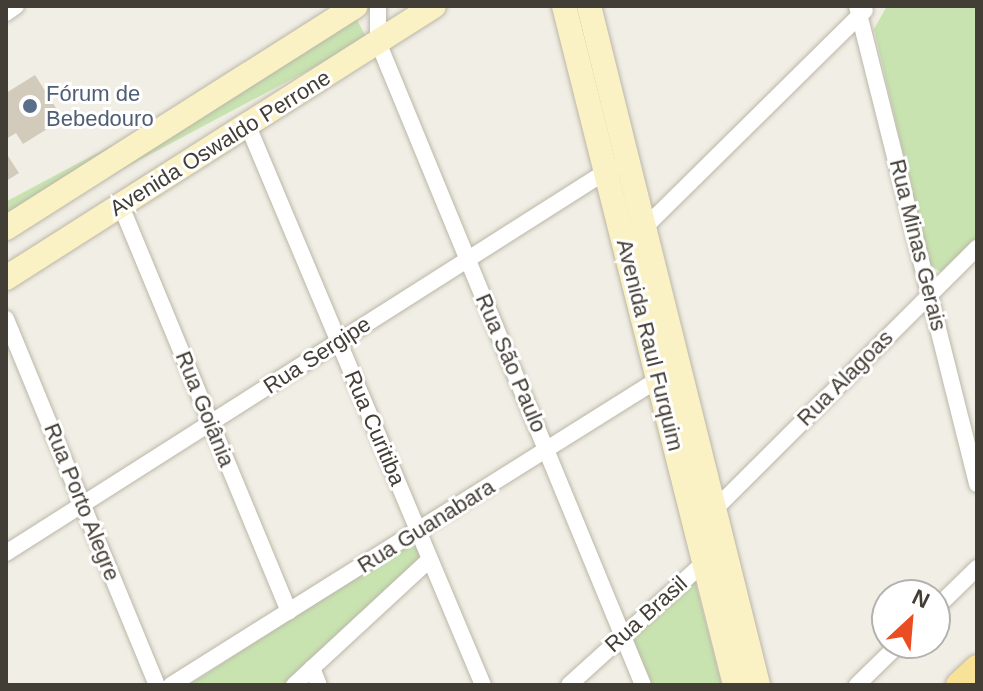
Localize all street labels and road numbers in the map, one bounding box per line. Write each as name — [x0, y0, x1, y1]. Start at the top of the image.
street label: Avenida Oswaldo Perrone — [105, 64, 335, 222]
street label: Rua Minas Gerais — [884, 156, 952, 334]
street label: Avenida Raul Furquim — [611, 236, 689, 454]
street label: Rua São Paulo — [470, 290, 552, 436]
street label: Rua Sergipe — [259, 311, 375, 399]
street label: Rua Alagoas — [791, 324, 899, 432]
street label: Rua Goiânia — [170, 347, 240, 471]
street label: Rua Curitiba — [339, 367, 411, 489]
street label: Rua Porto Alegre — [38, 419, 126, 585]
street label: Rua Guanabara — [353, 473, 499, 579]
street label: Rua Brasil — [599, 570, 693, 658]

